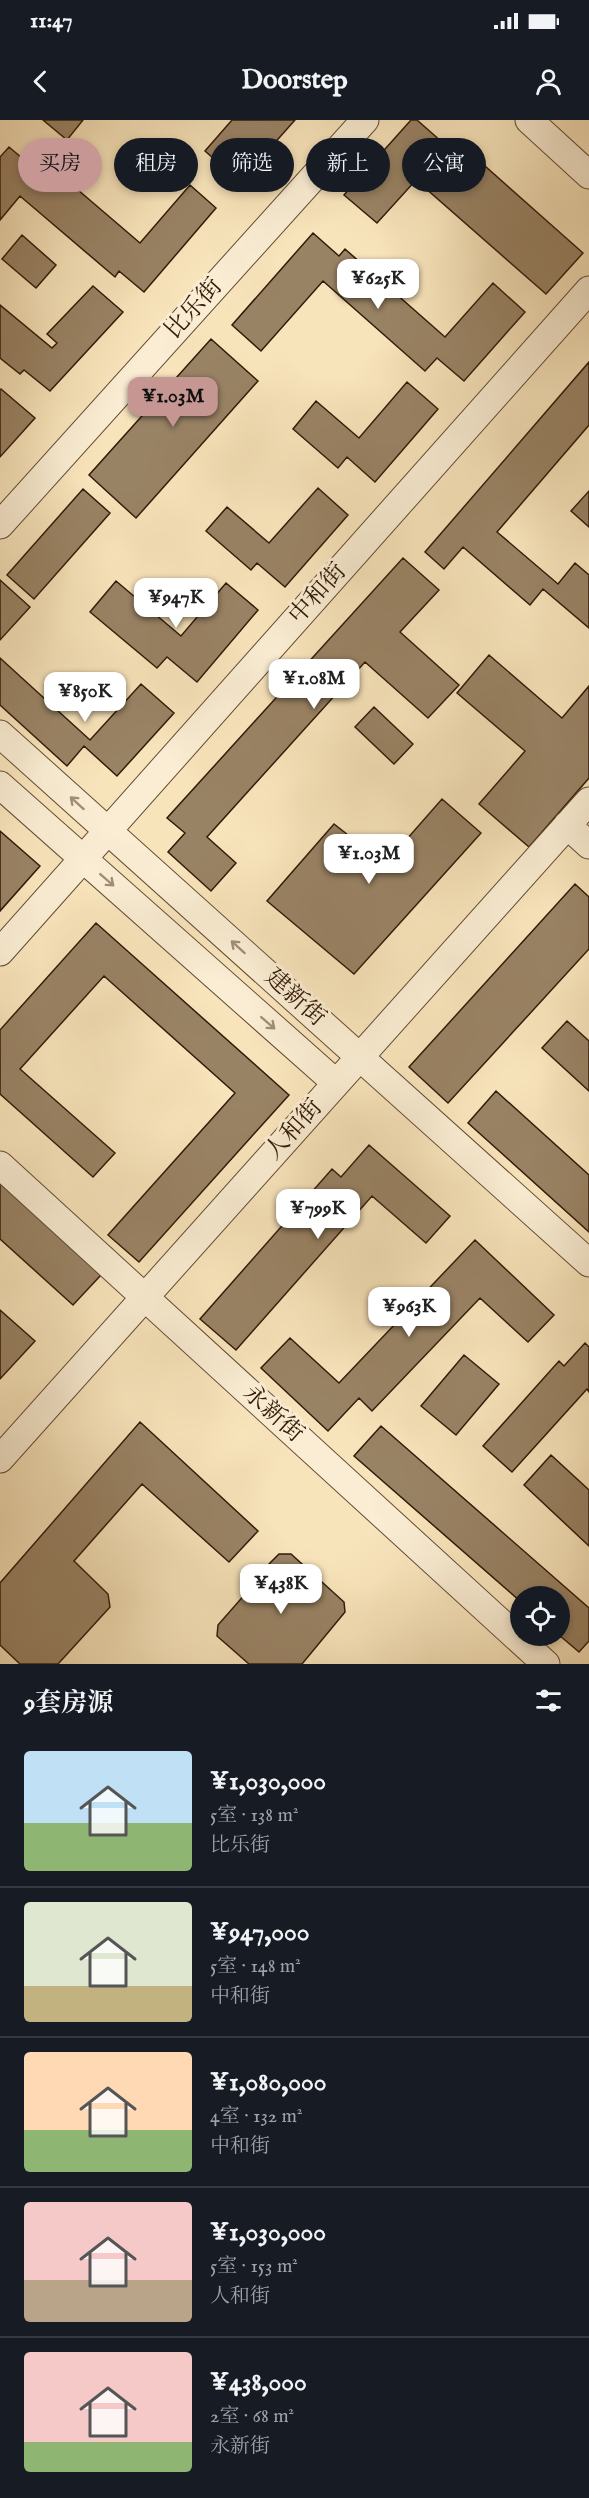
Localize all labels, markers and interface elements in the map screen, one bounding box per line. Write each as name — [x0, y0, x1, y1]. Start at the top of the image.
text: 11:47 — [30, 7, 73, 35]
text: Doorstep — [241, 64, 348, 98]
icon: back — [24, 65, 57, 98]
icon: person — [532, 65, 565, 98]
chip: 买房 — [18, 138, 102, 192]
chip: 租房 — [114, 138, 198, 192]
chip: 筛选 — [210, 138, 294, 192]
chip: 新上 — [306, 138, 390, 192]
chip: 公寓 — [402, 138, 486, 192]
pin: ¥625K — [336, 259, 420, 310]
text: ¥625K — [351, 266, 405, 291]
street label: 比乐街 — [158, 272, 230, 346]
pin: ¥1.03M — [124, 377, 222, 428]
text: ¥1.03M — [142, 384, 204, 409]
street label: 中和街 — [282, 557, 354, 631]
pin: ¥947K — [134, 578, 218, 629]
text: ¥947K — [148, 585, 204, 610]
pin: ¥1.08M — [265, 659, 363, 710]
text: ¥1.08M — [283, 666, 345, 691]
pin: ¥850K — [43, 672, 127, 723]
text: ¥850K — [58, 679, 112, 704]
one-way arrow — [70, 796, 85, 810]
pin: ¥1.03M — [320, 834, 418, 885]
text: ¥1.03M — [338, 841, 400, 866]
one-way arrow — [99, 873, 114, 887]
one-way arrow — [231, 940, 246, 954]
street label: 建新街 — [258, 962, 332, 1034]
one-way arrow — [261, 1016, 276, 1030]
street label: 人和街 — [258, 1093, 330, 1167]
pin: ¥799K — [276, 1189, 360, 1240]
text: ¥799K — [290, 1196, 346, 1221]
pin: ¥963K — [367, 1287, 451, 1338]
text: ¥963K — [382, 1294, 436, 1319]
street label: 永新街 — [236, 1378, 310, 1450]
pin: ¥438K — [239, 1564, 323, 1615]
text: ¥438K — [254, 1571, 308, 1596]
map controls — [510, 1586, 570, 1646]
button: locate — [510, 1586, 570, 1646]
icon: filters — [532, 1684, 565, 1717]
text: 9套房源 — [24, 1687, 113, 1720]
text: ¥1,030,000 — [210, 1765, 326, 1798]
icon: home — [72, 1775, 144, 1847]
text: 5室 · 138 m² — [210, 1803, 299, 1828]
text: 比乐街 — [210, 1833, 270, 1858]
text: ¥947,000 — [210, 1916, 309, 1949]
icon: home — [72, 1926, 144, 1998]
text: 5室 · 148 m² — [210, 1954, 301, 1979]
text: 中和街 — [210, 1984, 270, 2009]
text: ¥1,080,000 — [210, 2066, 327, 2099]
icon: home — [72, 2076, 144, 2148]
text: 4室 · 132 m² — [210, 2104, 303, 2129]
text: 中和街 — [210, 2134, 270, 2159]
text: ¥1,030,000 — [210, 2216, 326, 2249]
icon: home — [72, 2226, 144, 2298]
text: 5室 · 153 m² — [210, 2254, 298, 2279]
text: 人和街 — [210, 2284, 270, 2309]
text: ¥438,000 — [210, 2366, 307, 2399]
icon: home — [72, 2376, 144, 2448]
text: 2室 · 68 m² — [210, 2404, 294, 2429]
text: 永新街 — [210, 2434, 270, 2459]

